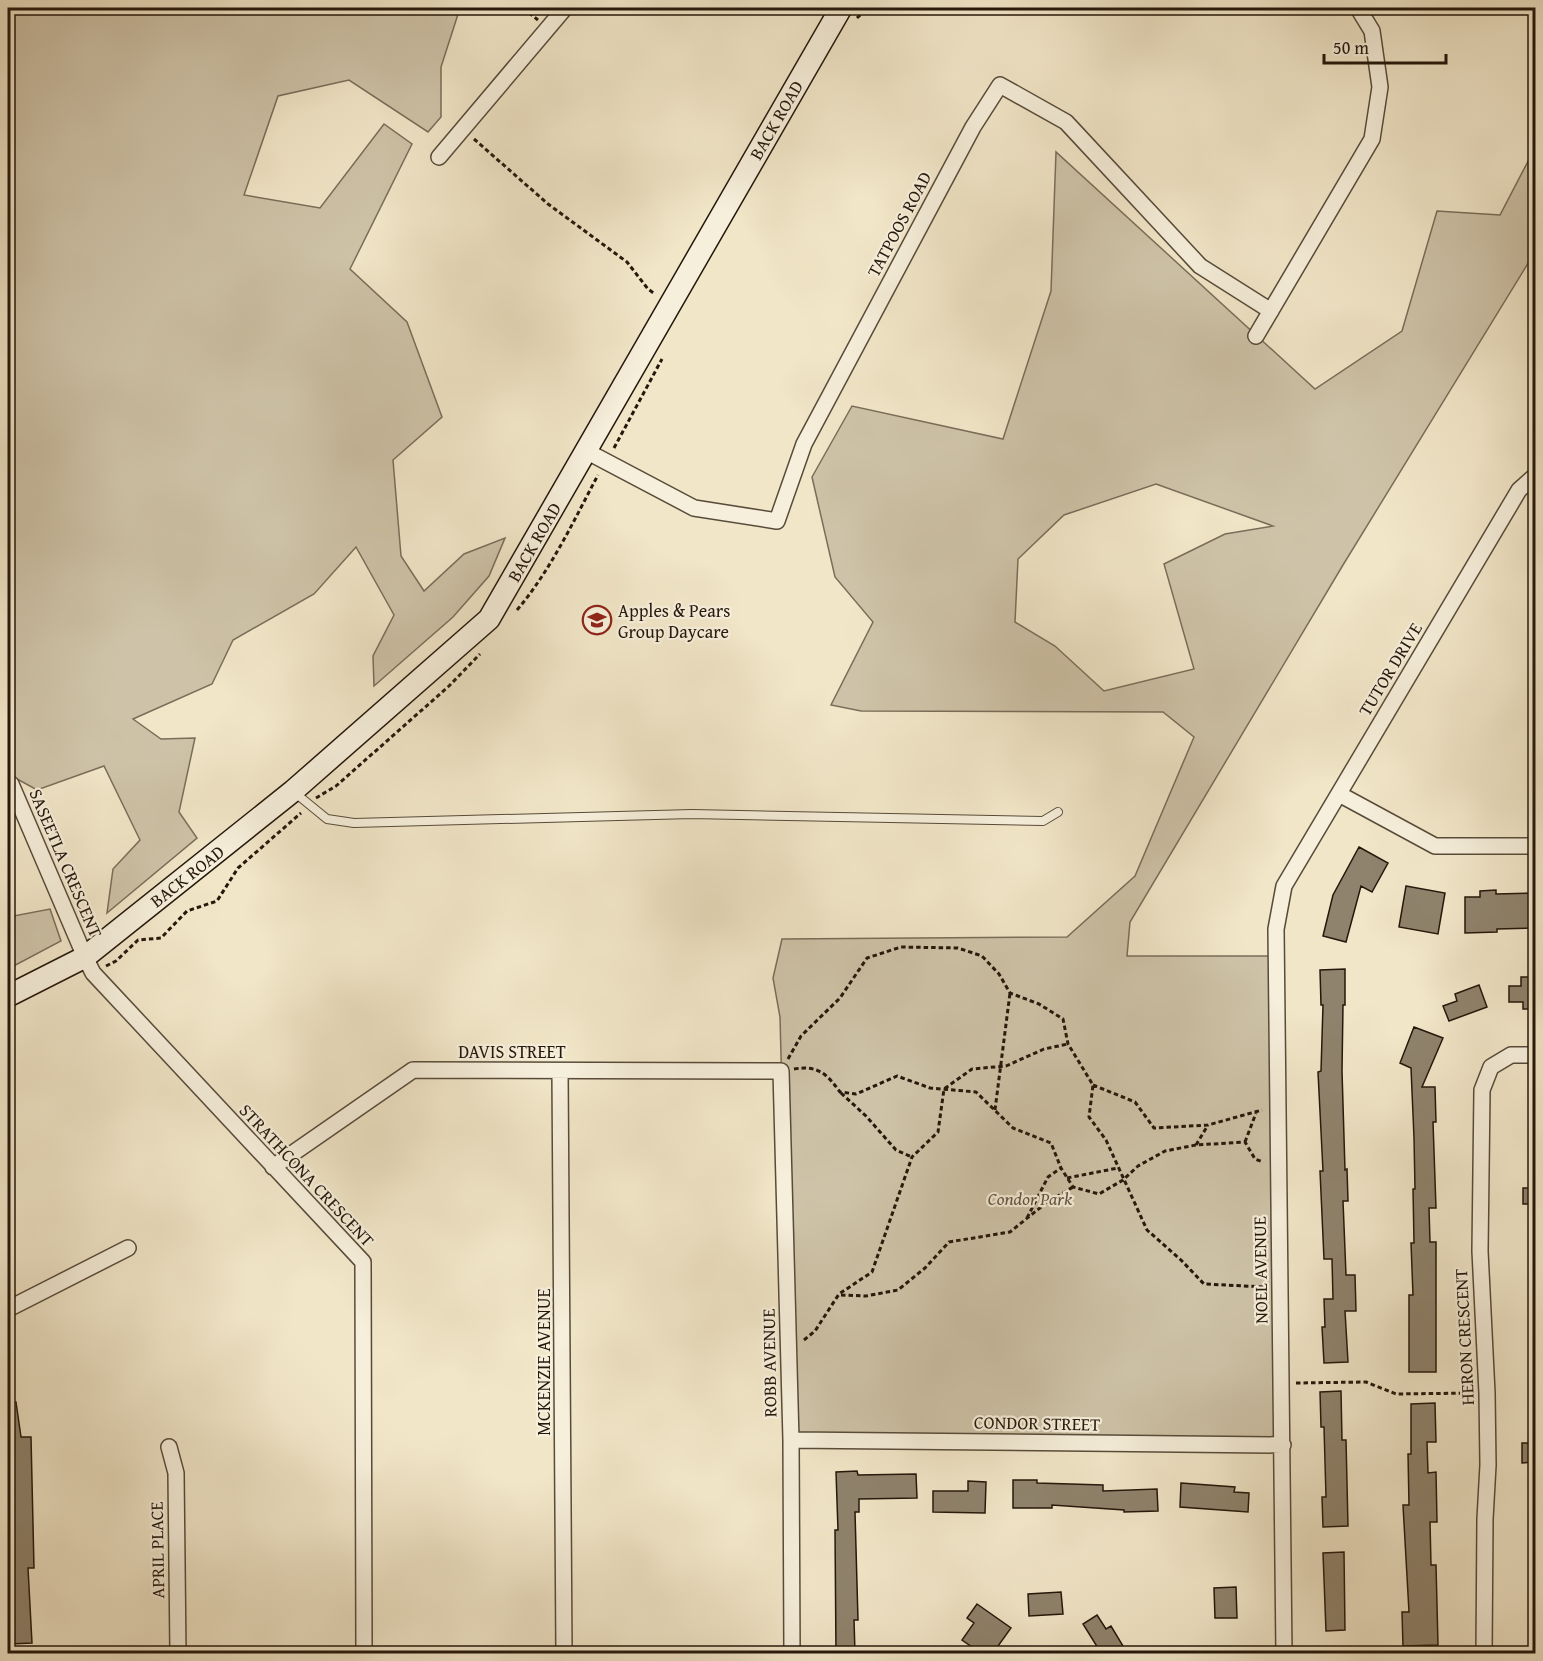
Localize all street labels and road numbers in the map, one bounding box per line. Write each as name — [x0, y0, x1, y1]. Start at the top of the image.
street label: BACK ROAD — [742, 75, 810, 165]
street label: TATPOOS ROAD — [860, 166, 938, 282]
street label: BACK ROAD — [500, 497, 568, 587]
street label: TUTOR DRIVE — [1351, 617, 1429, 721]
street label: SASEETLA CRESCENT — [22, 784, 110, 942]
street label: BACK ROAD — [144, 838, 230, 914]
street label: DAVIS STREET — [458, 1038, 566, 1065]
street label: STRATHCONA CRESCENT — [233, 1097, 381, 1253]
street label: NOEL AVENUE — [1246, 1216, 1274, 1324]
street label: HERON CRESCENT — [1447, 1268, 1481, 1406]
street label: MCKENZIE AVENUE — [530, 1288, 557, 1436]
street label: ROBB AVENUE — [755, 1308, 783, 1418]
street label: CONDOR STREET — [974, 1408, 1100, 1438]
street label: APRIL PLACE — [143, 1501, 171, 1599]

